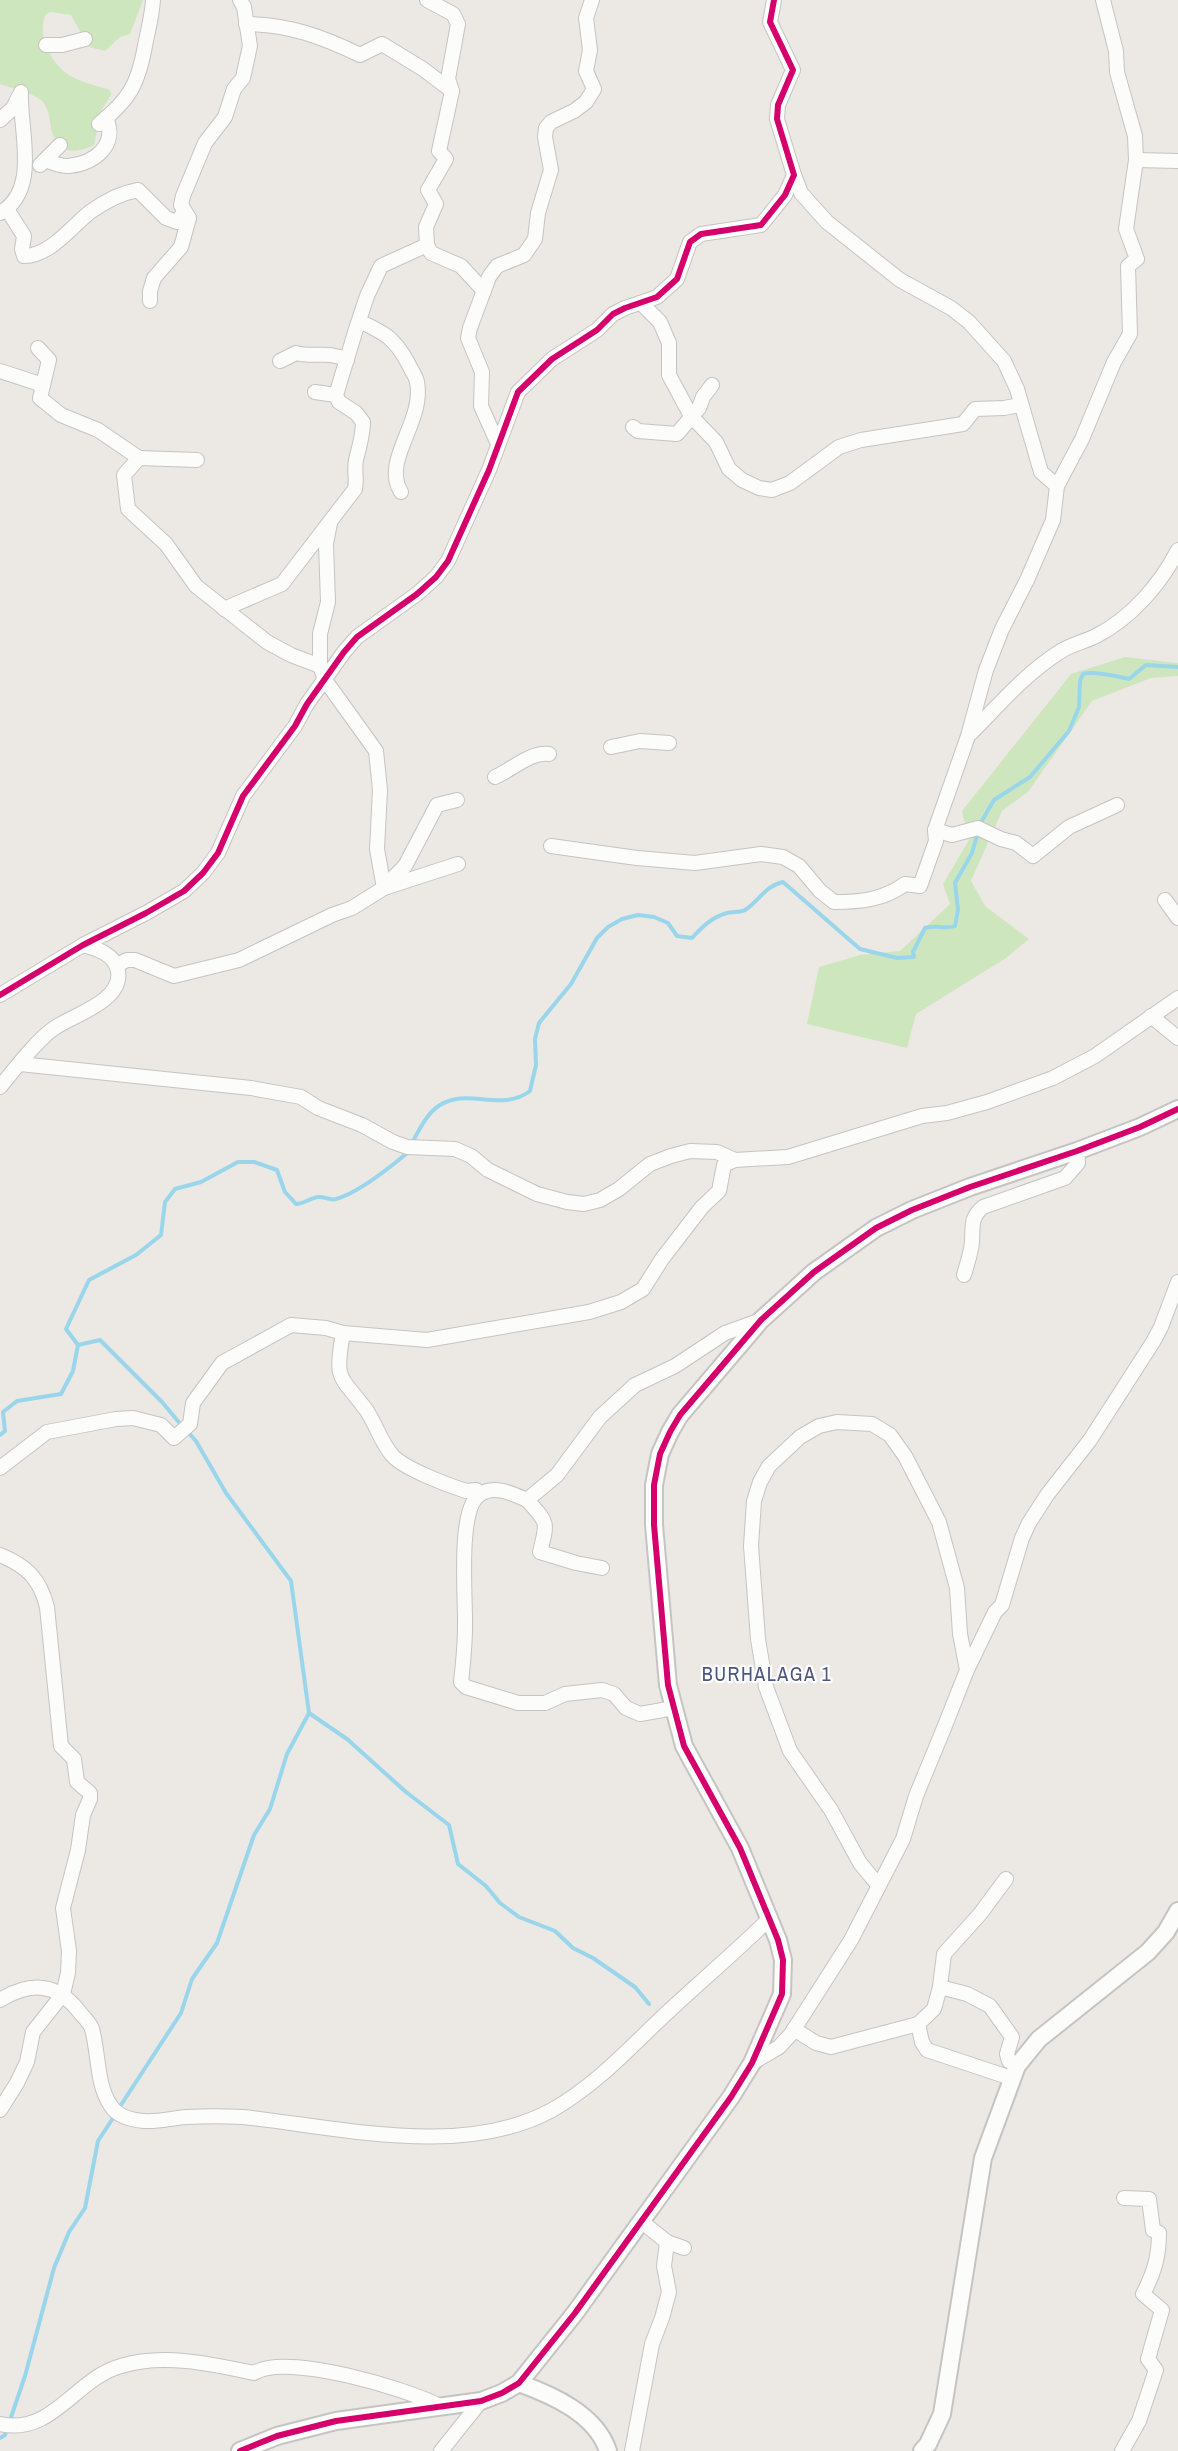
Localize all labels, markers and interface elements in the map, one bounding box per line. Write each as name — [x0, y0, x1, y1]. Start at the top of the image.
district label: BURHALAGA 1 — [702, 1660, 832, 1687]

